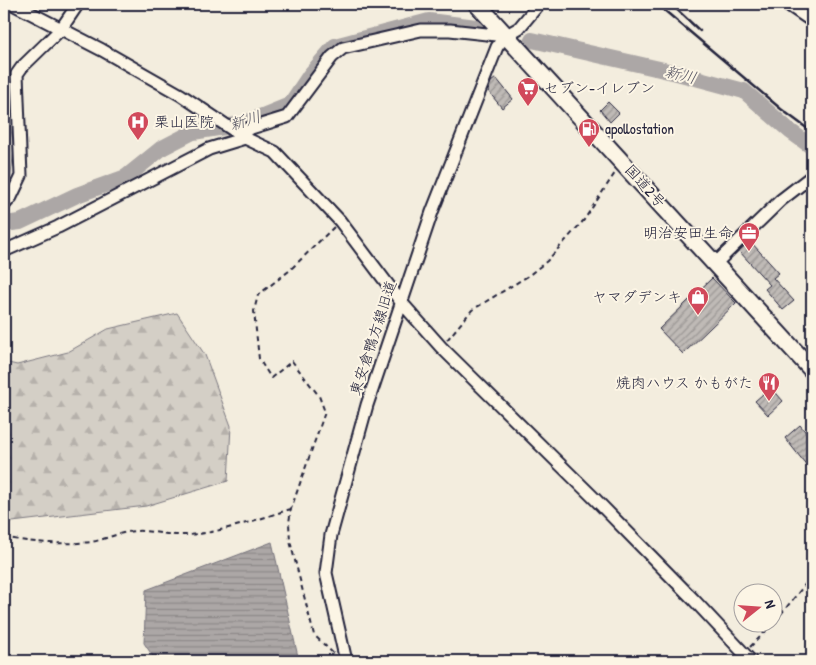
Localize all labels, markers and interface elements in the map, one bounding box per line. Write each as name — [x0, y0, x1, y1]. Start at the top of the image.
water label: 新川 — [663, 59, 699, 89]
supermarket icon: セブン-イレブン — [516, 76, 540, 107]
place label: セブン-イレブン — [544, 77, 655, 98]
water label: 新川 — [226, 105, 264, 135]
hospital icon: 栗山医院 — [126, 110, 150, 141]
place label: 栗山医院 — [154, 111, 214, 132]
fuel station icon: apollostation — [577, 117, 601, 148]
place label: apollostation — [605, 118, 674, 139]
street label: 国道2号 — [620, 159, 671, 212]
office icon: 明治安田生命 — [737, 221, 761, 252]
place label: 明治安田生命 — [643, 222, 733, 243]
street label: 東安倉鴨方線旧道 — [344, 278, 401, 398]
shop icon: ヤマダデンキ — [686, 285, 710, 316]
place label: ヤマダデンキ — [592, 286, 682, 307]
restaurant icon: 焼肉ハウス かもがた — [757, 371, 781, 402]
place label: 焼肉ハウス かもがた — [616, 372, 753, 393]
north arrow — [734, 582, 784, 632]
text: N — [761, 598, 781, 611]

